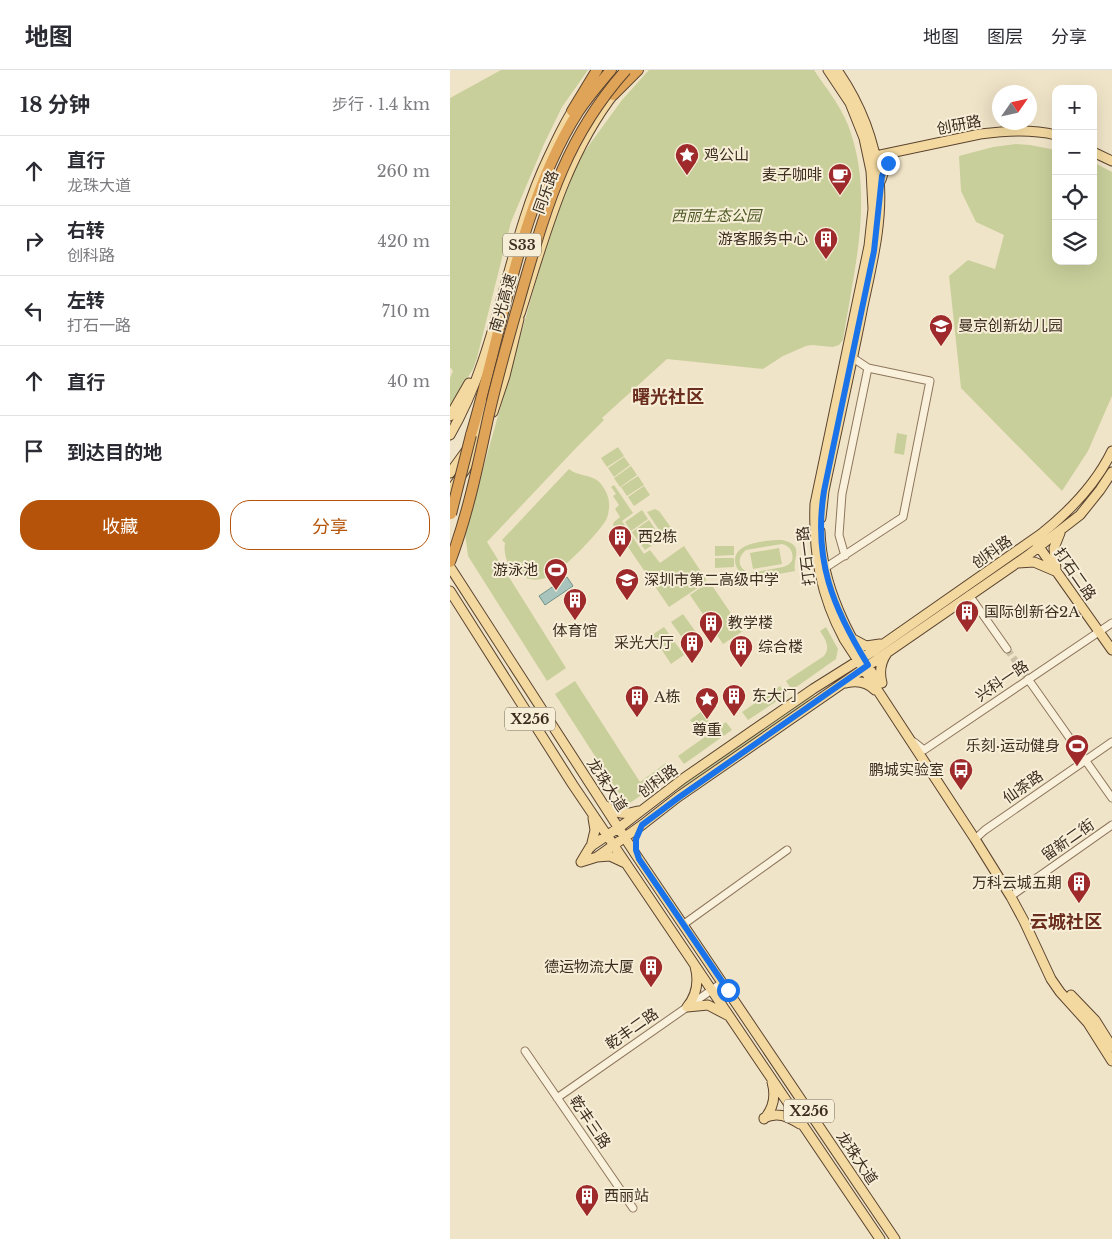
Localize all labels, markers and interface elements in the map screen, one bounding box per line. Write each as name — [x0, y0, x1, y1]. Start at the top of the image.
text: 地图 — [25, 22, 73, 51]
text: 地图 — [923, 26, 959, 48]
text: 图层 — [987, 26, 1023, 48]
text: 分享 — [1051, 26, 1087, 48]
north arrow — [992, 85, 1037, 130]
map controls — [1052, 85, 1097, 265]
button: + — [1052, 85, 1097, 130]
text: 18 分钟 — [20, 92, 90, 118]
text: 步行 · 1.4 km — [332, 94, 430, 114]
street label: 创研路 — [935, 111, 983, 138]
button: − — [1052, 130, 1097, 175]
place icon: 鸡公山 — [674, 142, 700, 176]
place label: 鸡公山 — [704, 145, 749, 164]
text: 直行 — [67, 149, 105, 172]
route end — [877, 152, 900, 175]
icon: ahead — [20, 157, 48, 185]
text: 260 m — [377, 161, 430, 181]
cafe icon: 麦子咖啡 — [827, 162, 853, 196]
place label: 麦子咖啡 — [762, 165, 822, 184]
street label: 同乐路 — [529, 167, 562, 216]
text: 龙珠大道 — [67, 175, 131, 195]
button: locate — [1052, 175, 1097, 220]
park label: 西丽生态公园 — [671, 206, 763, 225]
text: 右转 — [67, 219, 105, 242]
button: layers — [1052, 220, 1097, 265]
building icon: 游客服务中心 — [813, 226, 839, 260]
icon: right — [20, 227, 48, 255]
place label: 游客服务中心 — [718, 229, 808, 248]
text: 420 m — [378, 231, 430, 251]
road number: S33 — [503, 234, 541, 256]
text: 创科路 — [67, 245, 115, 265]
street label: 南光高速 — [485, 271, 520, 334]
text: 左转 — [67, 289, 105, 312]
icon: left — [20, 297, 48, 325]
text: 710 m — [382, 301, 430, 321]
school or university icon: 曼京创新幼儿园 — [928, 313, 954, 347]
text: 打石一路 — [67, 315, 131, 335]
place label: 曼京创新幼儿园 — [958, 316, 1063, 335]
icon: ahead — [20, 367, 48, 395]
text: 直行 — [67, 371, 105, 394]
text: 40 m — [387, 371, 430, 391]
district label: 曙光社区 — [632, 386, 704, 408]
icon: arrive — [20, 437, 48, 465]
text: 到达目的地 — [67, 441, 162, 464]
button: 收藏 — [20, 500, 220, 550]
button: 分享 — [230, 500, 430, 550]
building icon: 西2栋 — [607, 524, 633, 558]
street label: 打石一路 — [792, 525, 819, 587]
place label: 西2栋 — [638, 527, 677, 546]
street label: 创科路 — [968, 531, 1016, 572]
street label: 打石二路 — [1050, 544, 1100, 604]
sports icon: 游泳池 — [543, 557, 569, 591]
place label: 游泳池 — [493, 560, 538, 579]
school or university icon: 深圳市第二高级中学 — [614, 567, 640, 601]
place label: 深圳市第二高级中学 — [644, 570, 779, 589]
building icon: 体育馆 — [562, 587, 588, 621]
building icon: 国际创新谷2A — [954, 599, 980, 633]
place label: 国际创新谷2A — [984, 602, 1080, 621]
building icon: 教学楼 — [698, 610, 724, 644]
place label: 教学楼 — [728, 613, 773, 632]
place label: 体育馆 — [552, 621, 598, 640]
building icon: 采光大厅 — [679, 630, 705, 664]
place label: 采光大厅 — [614, 633, 674, 652]
building icon: 综合楼 — [728, 634, 754, 668]
place label: 综合楼 — [758, 637, 803, 656]
street label: 兴科一路 — [972, 656, 1032, 705]
building icon: 东大门 — [721, 683, 747, 717]
building icon: A栋 — [624, 684, 650, 718]
place icon: 尊重 — [694, 686, 720, 720]
place label: 东大门 — [752, 686, 797, 705]
place label: A栋 — [653, 687, 681, 706]
road number: X256 — [505, 708, 555, 731]
place label: 尊重 — [692, 720, 722, 739]
sports icon: 乐刻·运动健身 — [1064, 733, 1090, 767]
place label: 乐刻·运动健身 — [966, 736, 1060, 755]
street label: 龙珠大道 — [583, 754, 632, 815]
bus stop icon: 鹏城实验室 — [948, 757, 974, 791]
street label: 创科路 — [634, 760, 681, 802]
place label: 鹏城实验室 — [869, 760, 944, 779]
street label: 仙茶路 — [999, 766, 1047, 807]
street label: 留新二街 — [1038, 815, 1098, 865]
building icon: 万科云城五期 — [1066, 870, 1092, 904]
place label: 万科云城五期 — [972, 873, 1062, 892]
district label: 云城社区 — [1030, 911, 1102, 933]
building icon: 德运物流大厦 — [638, 954, 664, 988]
place label: 德运物流大厦 — [544, 957, 634, 976]
route start — [717, 979, 740, 1002]
street label: 乾丰二路 — [602, 1004, 662, 1054]
street label: 乾丰三路 — [566, 1092, 615, 1152]
road number: X256 — [784, 1100, 834, 1122]
street label: 龙珠大道 — [833, 1128, 882, 1188]
building icon: 西丽站 — [574, 1183, 600, 1217]
place label: 西丽站 — [604, 1186, 649, 1205]

